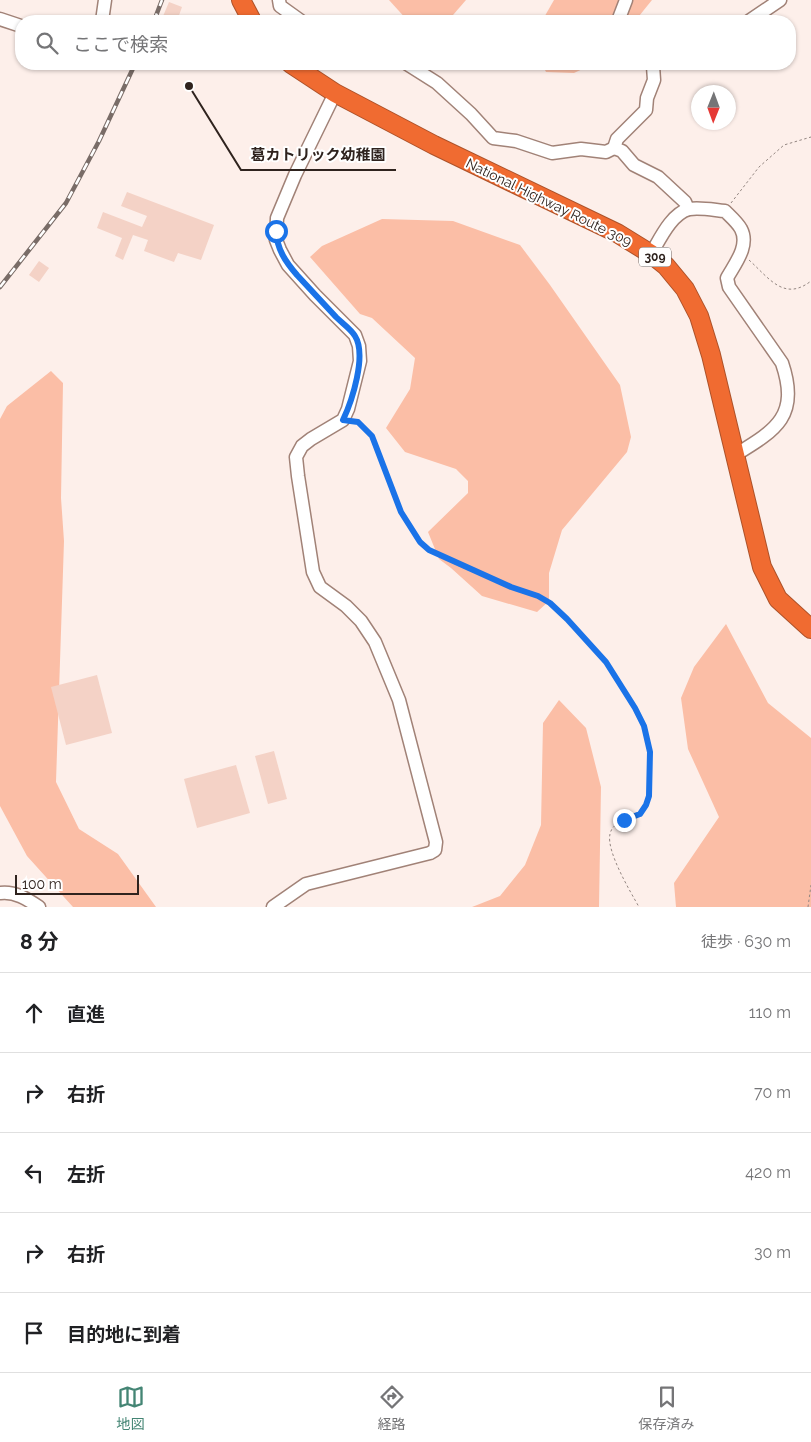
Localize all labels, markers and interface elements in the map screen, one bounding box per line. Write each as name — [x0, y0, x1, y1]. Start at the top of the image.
search box — [15, 15, 796, 70]
icon: search — [33, 29, 61, 57]
text: ここで検索 — [73, 33, 168, 55]
north arrow — [691, 85, 736, 130]
callout: 葛カトリック幼稚園 — [241, 140, 396, 170]
text: 葛カトリック幼稚園 — [250, 146, 386, 164]
street label: National Highway Route 309 — [463, 155, 635, 249]
route start — [265, 220, 288, 243]
road number: 309 — [639, 248, 671, 266]
route end — [613, 809, 636, 832]
scale bar — [15, 872, 139, 895]
text: 100 m — [22, 876, 62, 892]
text: 8 分 — [20, 929, 59, 954]
text: 徒歩 · 630 m — [701, 932, 791, 951]
icon: ahead — [20, 999, 48, 1027]
text: 直進 — [67, 1003, 105, 1025]
text: 110 m — [749, 1003, 791, 1022]
icon: right — [20, 1079, 48, 1107]
text: 右折 — [67, 1083, 105, 1105]
text: 70 m — [754, 1083, 791, 1102]
icon: left — [20, 1159, 48, 1187]
text: 左折 — [67, 1163, 105, 1185]
text: 420 m — [745, 1163, 791, 1182]
icon: right — [20, 1239, 48, 1267]
text: 右折 — [67, 1243, 105, 1265]
text: 30 m — [754, 1243, 791, 1262]
icon: arrive — [20, 1319, 48, 1347]
text: 目的地に到着 — [67, 1323, 181, 1345]
tab: 地図 — [117, 1383, 145, 1433]
tab: 経路 — [378, 1383, 406, 1433]
tab: 保存済み — [639, 1383, 695, 1433]

